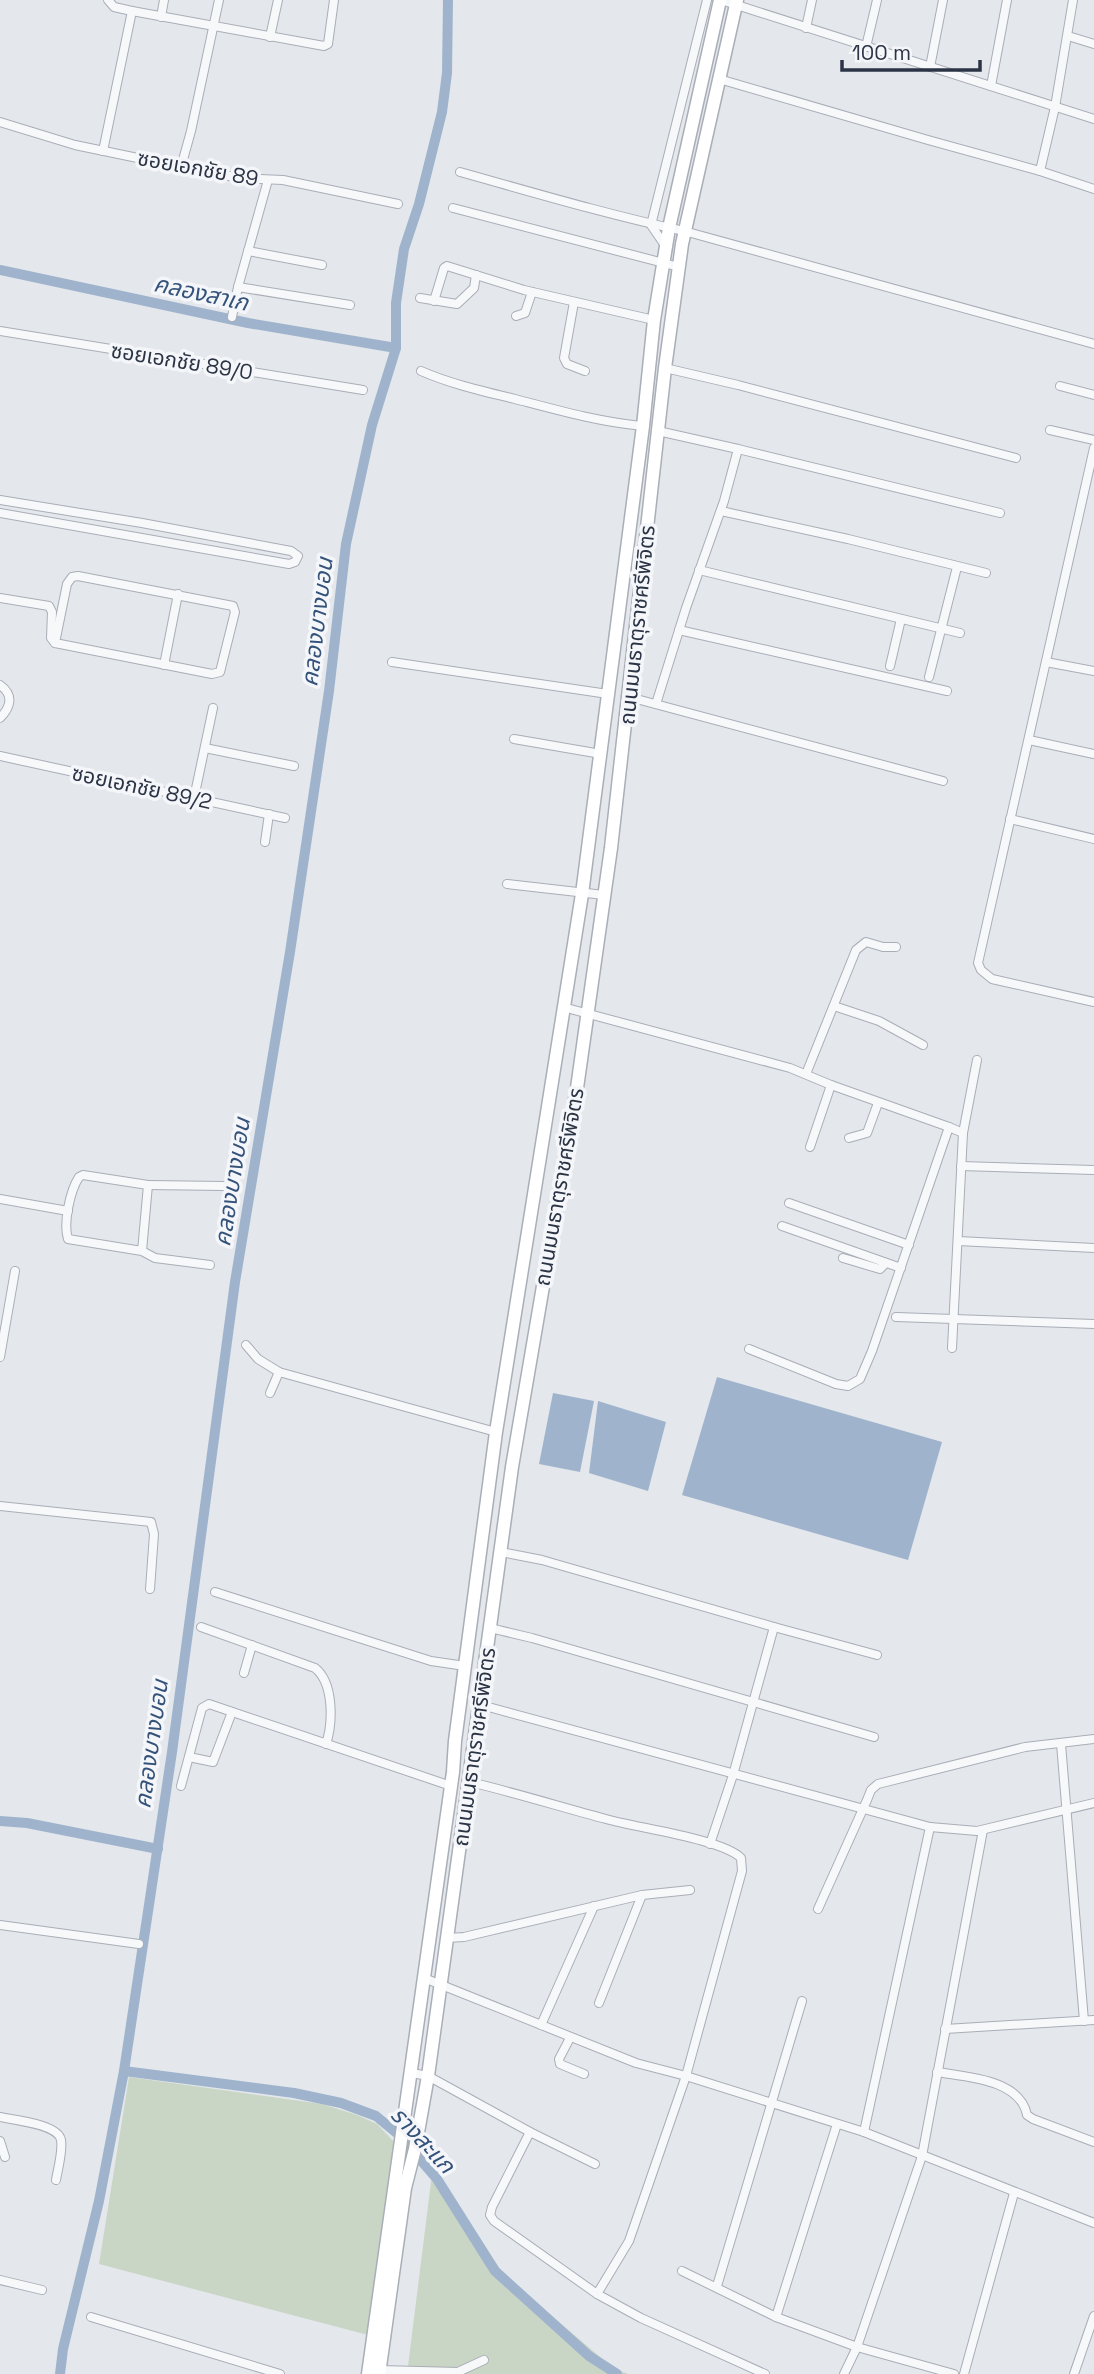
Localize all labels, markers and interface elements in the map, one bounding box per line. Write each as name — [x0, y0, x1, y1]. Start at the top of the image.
scale bar — [842, 28, 980, 72]
text: 100 m — [852, 39, 911, 66]
street label: ซอยเอกชัย 89 — [135, 144, 261, 192]
water label: คลองสาเก — [151, 268, 252, 318]
street label: ซอยเอกชัย 89/0 — [109, 336, 255, 386]
street label: ถนนมนธาตุราชศรีพิจิตร — [613, 524, 661, 726]
water label: คลองบางบอน — [294, 554, 340, 688]
street label: ซอยเอกชัย 89/2 — [69, 759, 215, 815]
street label: ถนนมนธาตุราชศรีพิจิตร — [528, 1086, 590, 1288]
water label: คลองบางบอน — [207, 1114, 257, 1248]
street label: ถนนมนธาตุราชศรีพิจิตร — [447, 1646, 501, 1848]
water label: คลองบางบอน — [127, 1676, 175, 1810]
water label: รางสะแก — [385, 2100, 462, 2181]

